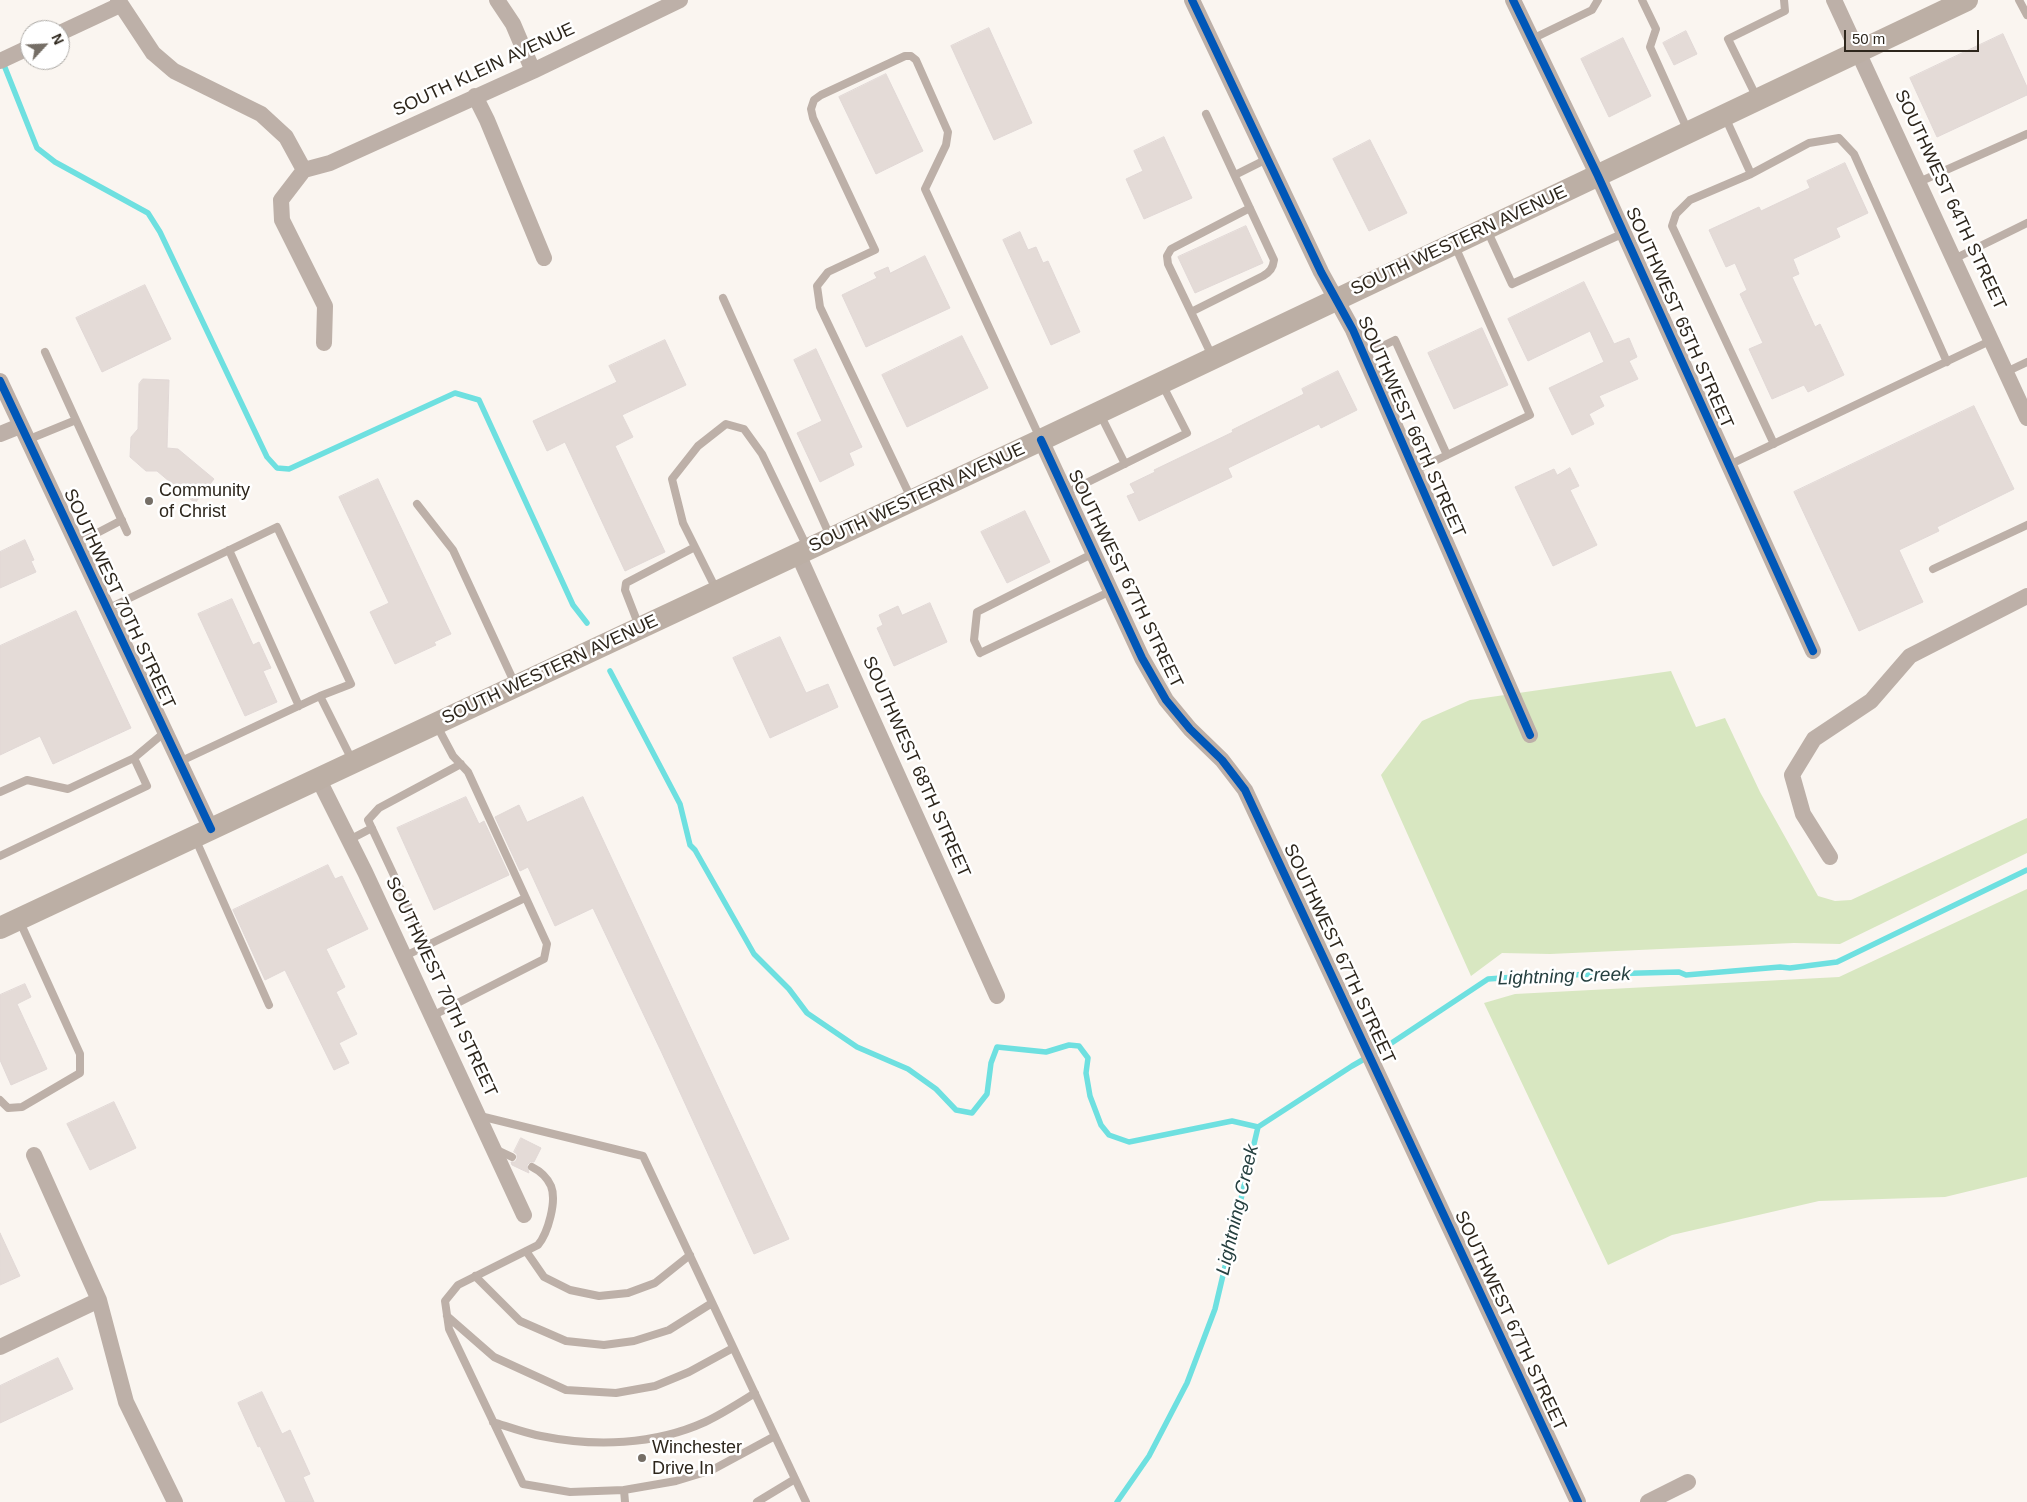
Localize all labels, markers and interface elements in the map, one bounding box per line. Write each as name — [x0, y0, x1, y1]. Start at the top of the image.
street label: SOUTH KLEIN AVENUE — [390, 18, 578, 122]
north arrow — [20, 20, 70, 70]
scale bar — [1847, 20, 1982, 52]
text: 50 m — [1852, 30, 1885, 47]
text: N — [48, 31, 67, 47]
street label: SOUTHWEST 64TH STREET — [1889, 87, 2011, 313]
street label: SOUTH WESTERN AVENUE — [1348, 181, 1570, 301]
street label: SOUTHWEST 65TH STREET — [1620, 204, 1738, 432]
street label: SOUTHWEST 66TH STREET — [1352, 313, 1470, 541]
street label: SOUTH WESTERN AVENUE — [806, 438, 1028, 558]
street label: SOUTHWEST 67TH STREET — [1063, 466, 1187, 692]
place label: Community of Christ — [159, 480, 250, 522]
street label: SOUTHWEST 70TH STREET — [58, 486, 180, 712]
marker: Community of Christ — [143, 495, 155, 507]
street label: SOUTH WESTERN AVENUE — [439, 610, 661, 730]
street label: SOUTHWEST 68TH STREET — [857, 653, 975, 881]
street label: SOUTHWEST 67TH STREET — [1278, 841, 1400, 1067]
street label: SOUTHWEST 70TH STREET — [380, 874, 502, 1100]
water label: Lightning Creek — [1497, 963, 1631, 991]
water label: Lightning Creek — [1212, 1143, 1264, 1277]
street label: SOUTHWEST 67TH STREET — [1449, 1208, 1571, 1434]
place label: Winchester Drive In — [652, 1437, 742, 1480]
marker: Winchester Drive In — [636, 1452, 648, 1464]

